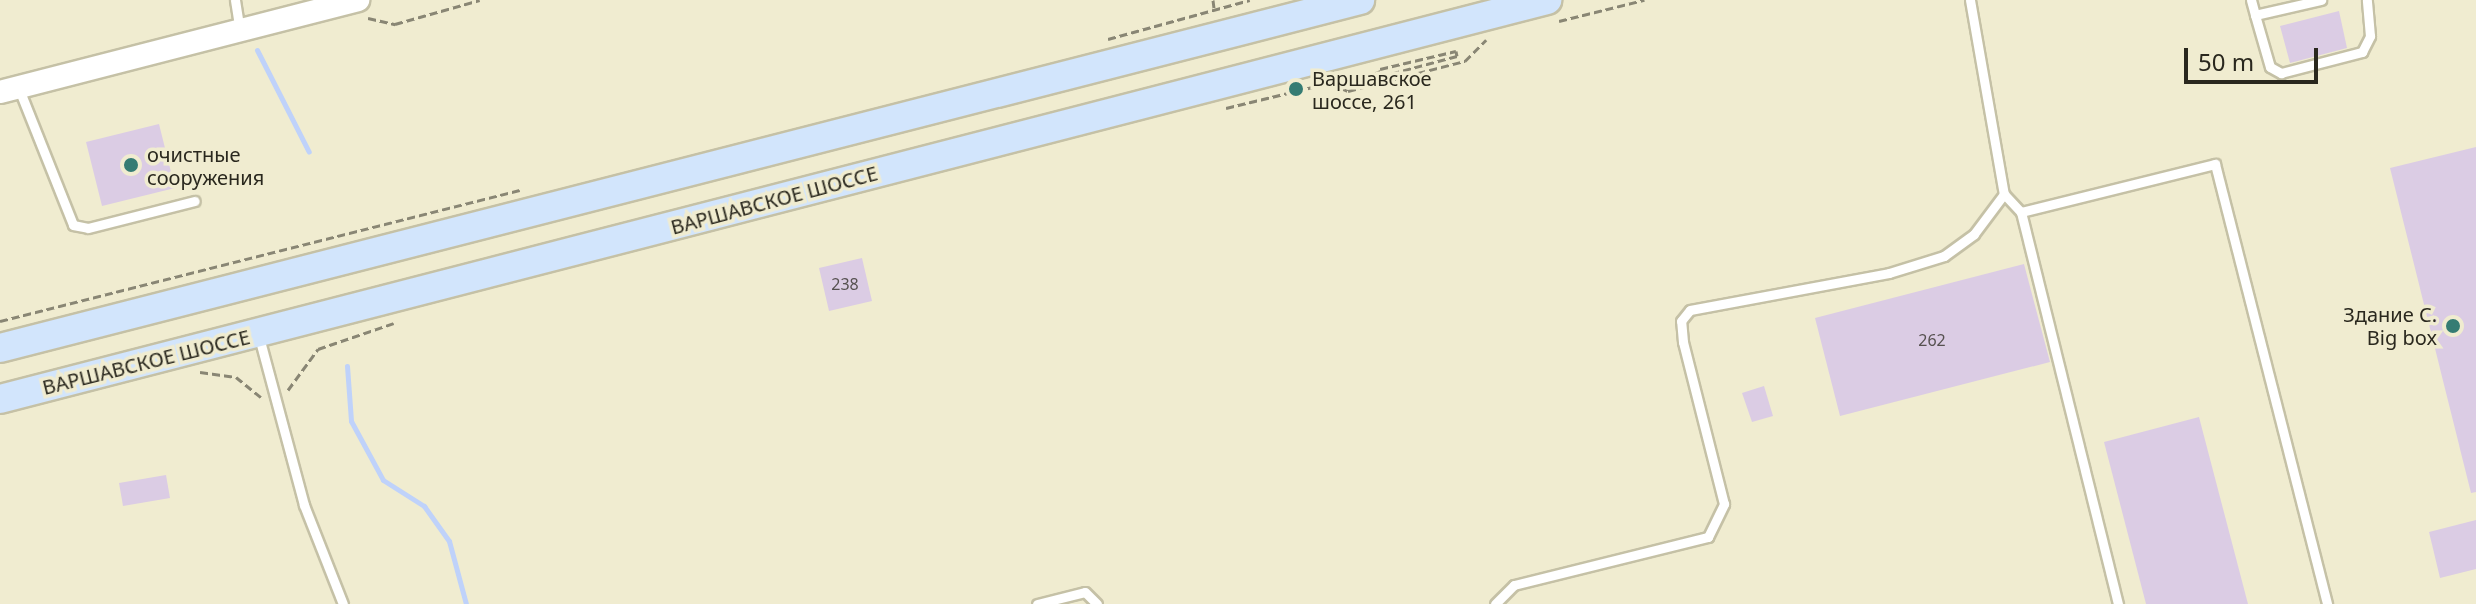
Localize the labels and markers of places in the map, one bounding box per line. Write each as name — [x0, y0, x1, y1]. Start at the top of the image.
place label: Варшавское шоссе, 261 — [1312, 66, 1432, 113]
marker: Варшавское шоссе, 261 — [1287, 80, 1305, 98]
place label: очистные сооружения — [147, 142, 264, 189]
marker: очистные сооружения — [122, 156, 140, 174]
place label: Здание C. Big box — [2343, 302, 2437, 349]
marker: Здание C. Big box — [2444, 317, 2462, 335]

